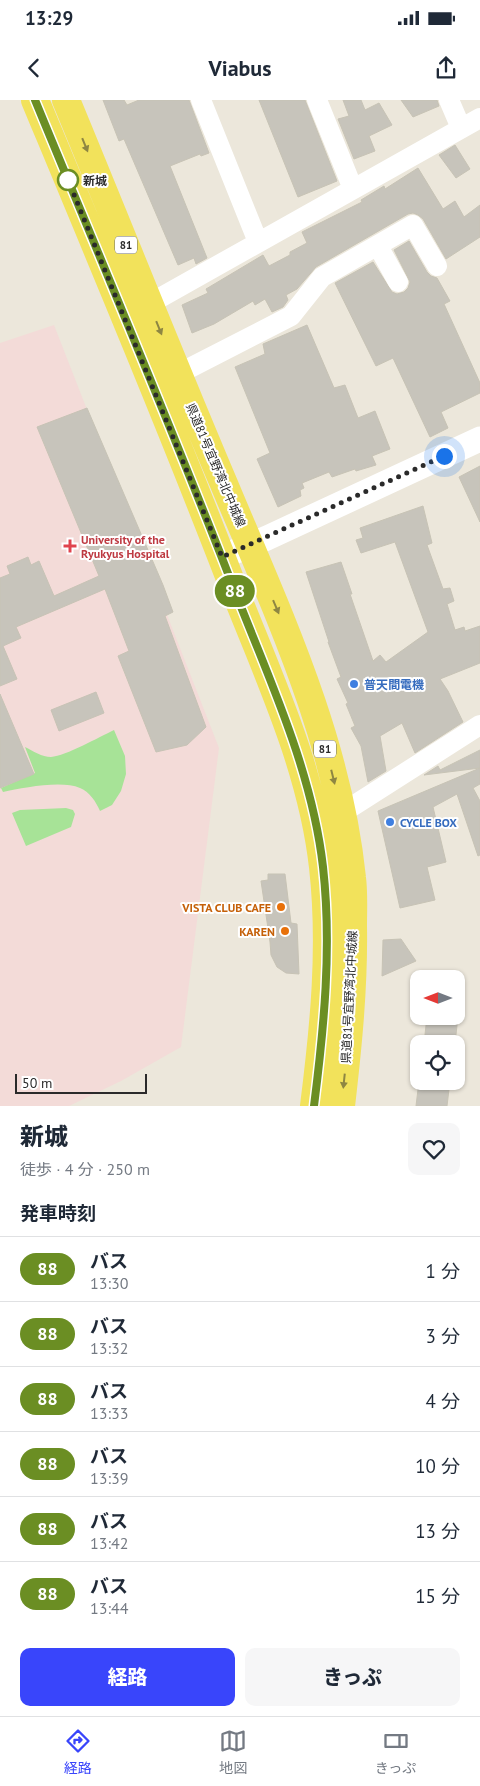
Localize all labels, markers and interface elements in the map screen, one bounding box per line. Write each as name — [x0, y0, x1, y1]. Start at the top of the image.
text: 13:29 — [25, 6, 73, 30]
icon: back — [20, 54, 48, 82]
text: Viabus — [209, 54, 272, 82]
icon: share — [432, 54, 460, 82]
one-way arrow — [81, 138, 89, 152]
marker: 新城 — [57, 169, 79, 191]
place label: 新城 — [83, 173, 107, 188]
road number: 81 — [115, 236, 137, 254]
one-way arrow — [155, 321, 163, 336]
street label: 県道81号宜野湾北中城線 — [183, 401, 249, 529]
your location — [432, 444, 457, 469]
place label: University of the Ryukyus Hospital — [81, 532, 170, 561]
marker: University of the Ryukyus Hospital — [63, 539, 77, 553]
line badge: 88 — [212, 575, 258, 607]
text: 88 — [225, 579, 245, 602]
one-way arrow — [272, 599, 280, 614]
place label: 普天間電機 — [364, 677, 424, 692]
marker: 普天間電機 — [348, 678, 360, 690]
road number: 81 — [314, 741, 336, 758]
one-way arrow — [329, 769, 337, 784]
place label: CYCLE BOX — [400, 815, 457, 830]
marker: CYCLE BOX — [384, 816, 396, 828]
place label: VISTA CLUB CAFE — [181, 900, 271, 915]
marker: VISTA CLUB CAFE — [275, 901, 287, 913]
place label: KAREN — [239, 924, 275, 939]
marker: KAREN — [279, 925, 291, 937]
street label: 県道81号宜野湾北中城線 — [338, 930, 360, 1064]
north arrow — [410, 970, 465, 1025]
map controls — [410, 970, 465, 1090]
button: locate — [410, 1035, 465, 1090]
scale bar — [15, 1071, 148, 1094]
one-way arrow — [340, 1073, 348, 1089]
text: 50 m — [22, 1074, 52, 1092]
text: 新城 — [20, 1121, 68, 1152]
button: heart — [408, 1123, 460, 1175]
text: 徒歩 · 4 分 · 250 m — [20, 1159, 150, 1179]
text: 発車時刻 — [20, 1201, 96, 1225]
text: バス — [90, 1249, 128, 1273]
text: 88 — [37, 1257, 58, 1280]
text: 1 分 — [426, 1259, 460, 1283]
text: 13:30 — [90, 1273, 128, 1293]
text: バス — [90, 1314, 128, 1338]
text: 88 — [37, 1322, 58, 1345]
text: 3 分 — [426, 1324, 460, 1348]
text: 13:32 — [90, 1338, 128, 1358]
text: バス — [90, 1379, 128, 1403]
text: 88 — [37, 1387, 58, 1410]
text: 4 分 — [426, 1389, 460, 1413]
text: 13:33 — [90, 1403, 128, 1423]
text: バス — [90, 1444, 128, 1468]
text: 88 — [37, 1452, 58, 1475]
text: 10 分 — [415, 1454, 460, 1478]
text: 13:39 — [90, 1468, 128, 1488]
text: バス — [90, 1509, 128, 1533]
text: 88 — [37, 1517, 58, 1540]
text: 13 分 — [415, 1519, 460, 1543]
text: 13:42 — [90, 1533, 128, 1553]
text: バス — [90, 1574, 128, 1598]
text: 88 — [37, 1582, 58, 1605]
text: 15 分 — [415, 1584, 460, 1608]
text: 13:44 — [90, 1598, 128, 1618]
button: 経路 — [20, 1648, 235, 1706]
button: きっぷ — [245, 1648, 460, 1706]
tab: 経路 — [64, 1727, 92, 1777]
tab: 地図 — [219, 1727, 247, 1777]
tab: きっぷ — [375, 1727, 416, 1777]

